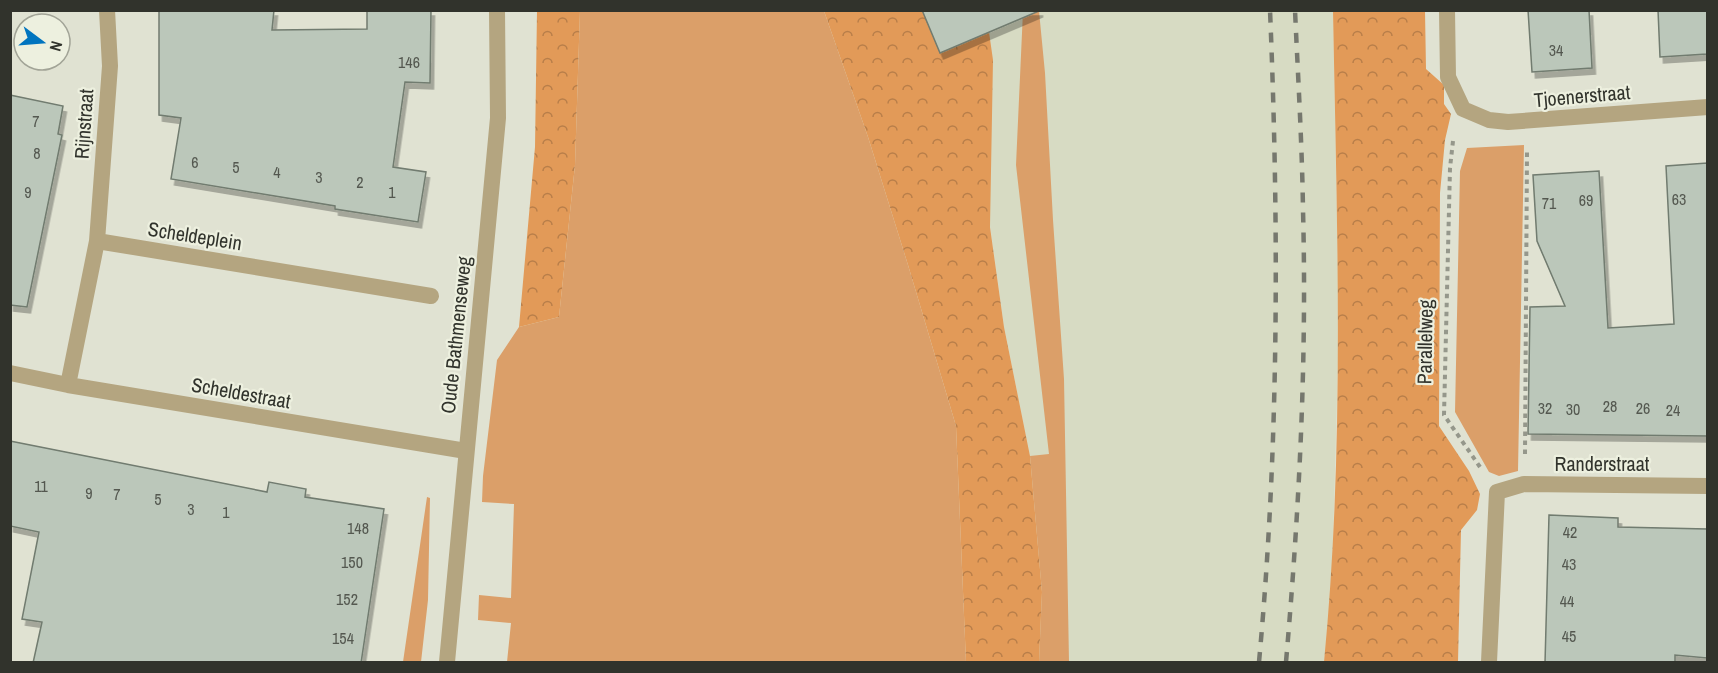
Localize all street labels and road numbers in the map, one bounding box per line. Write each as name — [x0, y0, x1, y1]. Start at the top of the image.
street label: Tjoenerstraat — [1533, 78, 1632, 113]
street label: Rijnstraat — [68, 88, 99, 160]
street label: Scheldeplein — [146, 215, 244, 256]
street label: Oude Bathmenseweg — [434, 255, 477, 415]
street label: Parallelweg — [1410, 299, 1439, 385]
street label: Scheldestraat — [189, 371, 293, 415]
street label: Randerstraat — [1555, 450, 1650, 477]

